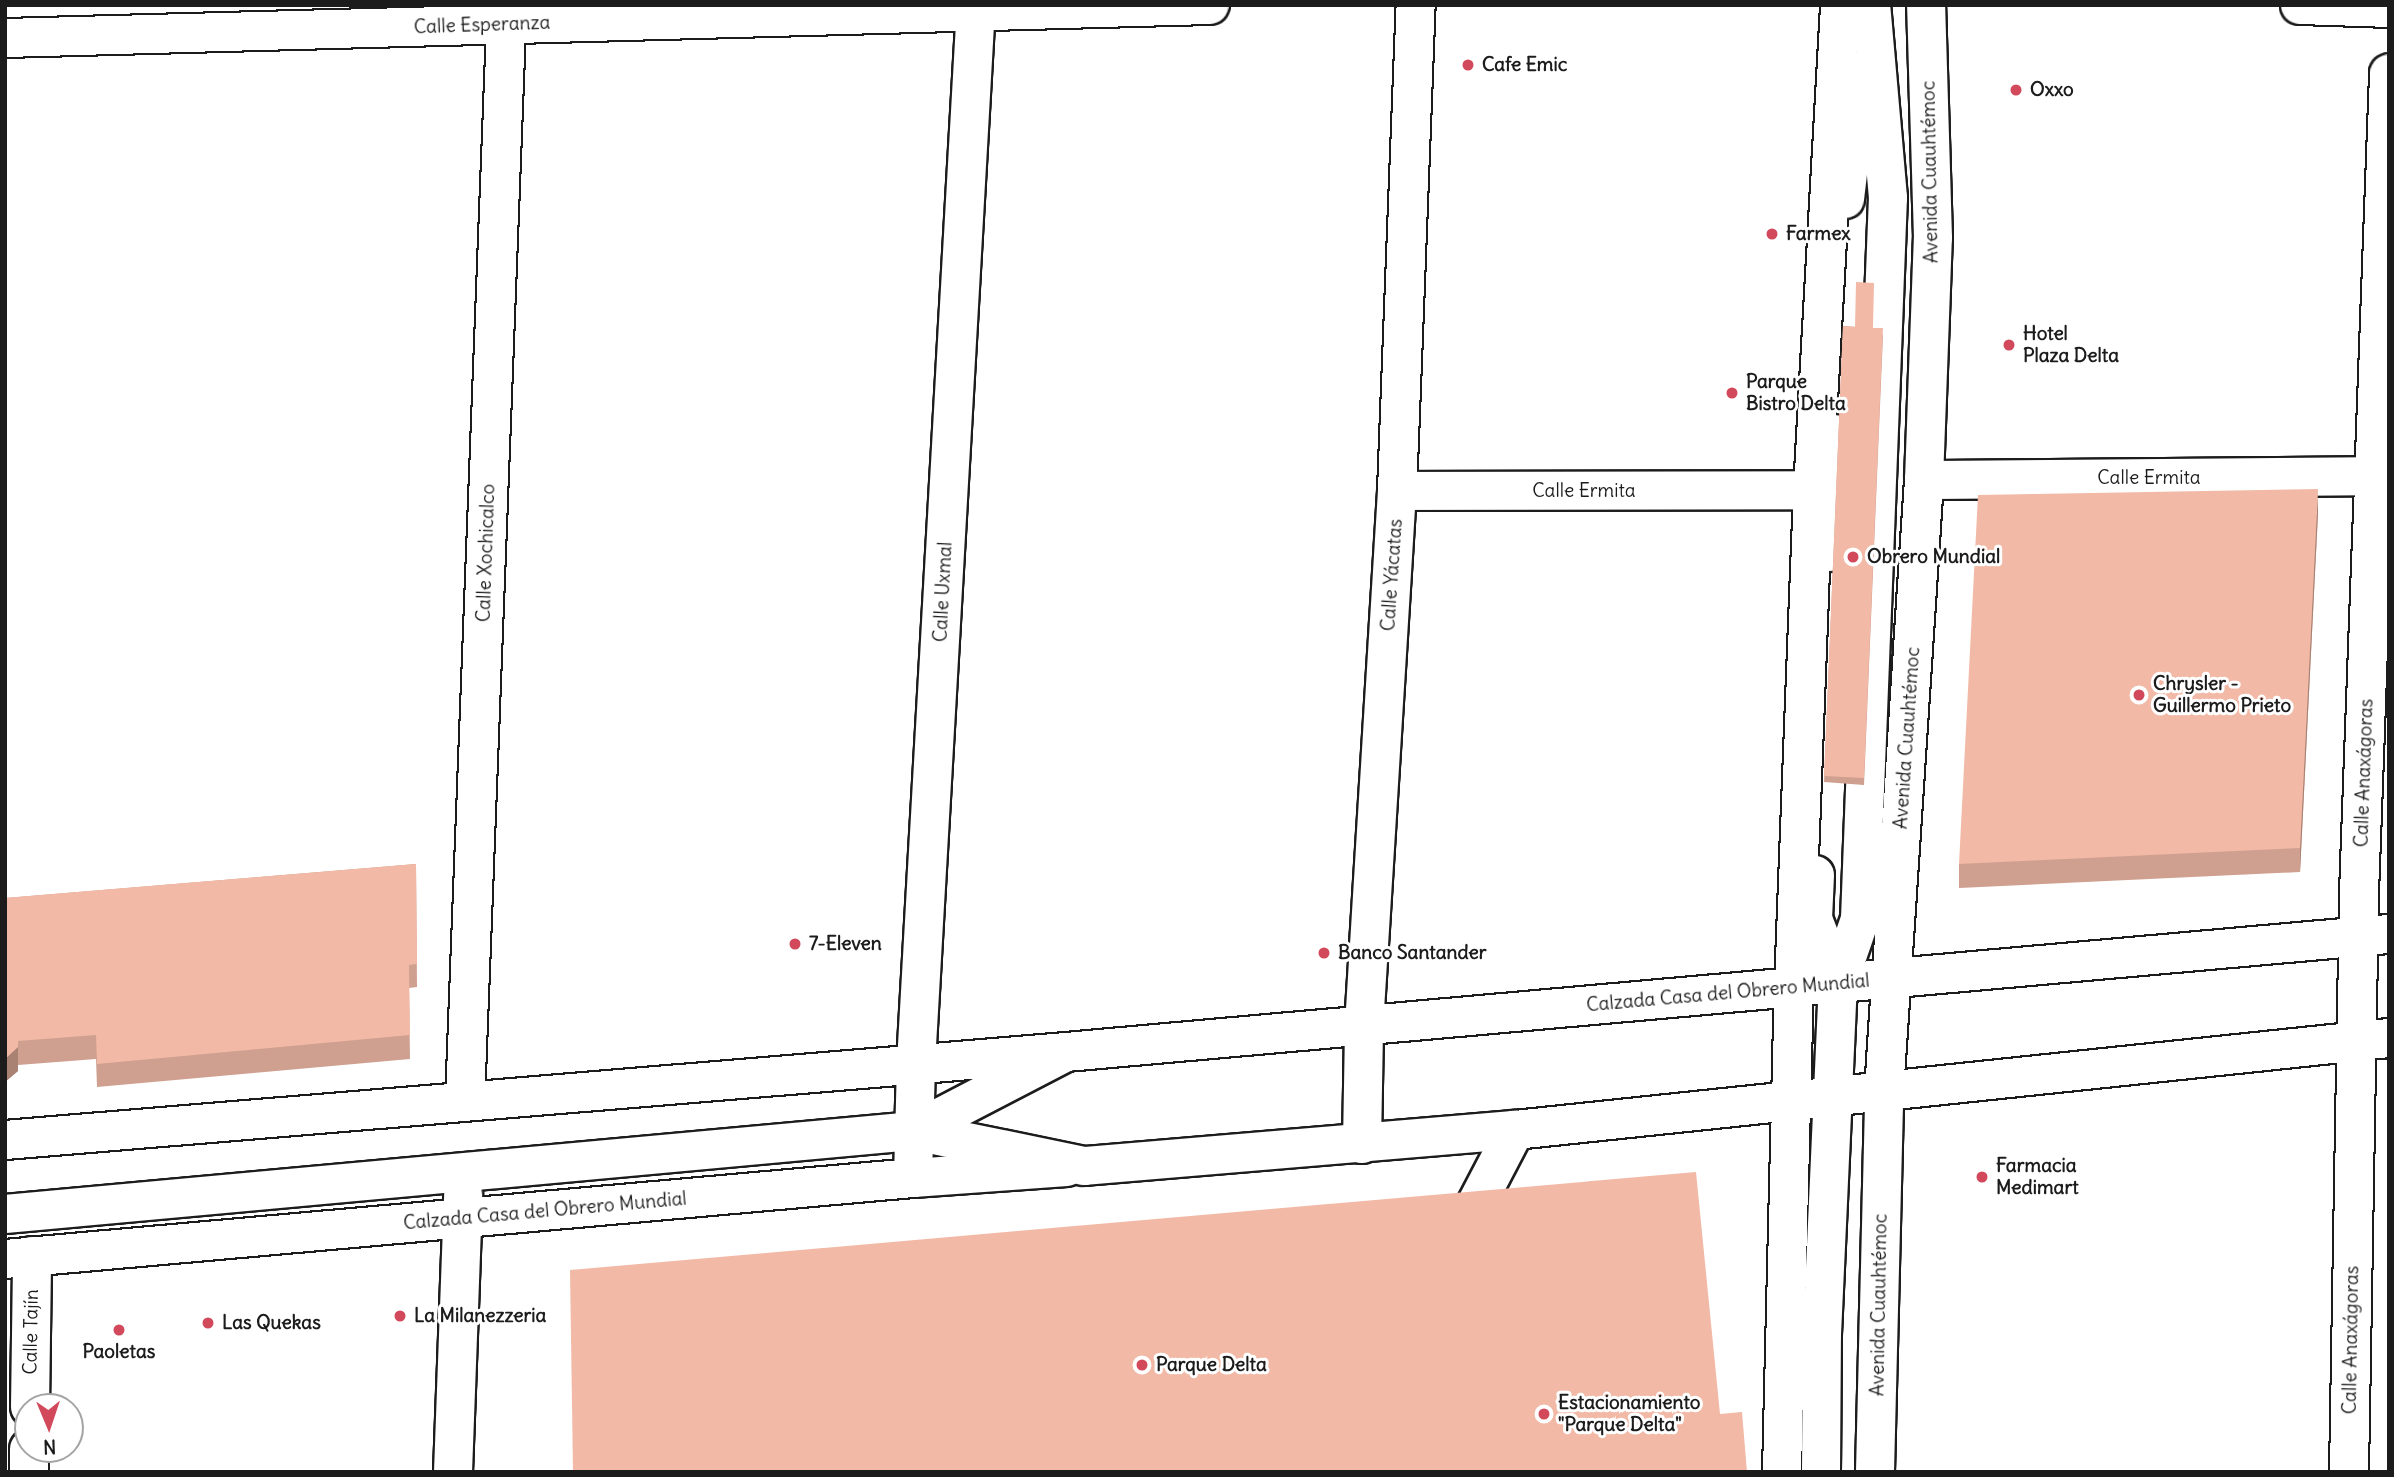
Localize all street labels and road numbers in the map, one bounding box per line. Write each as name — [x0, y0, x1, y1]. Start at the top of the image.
street label: Calle Esperanza — [413, 11, 551, 39]
street label: Avenida Cuauhtémoc — [1917, 80, 1943, 264]
street label: Calle Ermita — [2097, 467, 2201, 489]
street label: Calle Ermita — [1532, 480, 1636, 502]
street label: Calle Xochicalco — [472, 483, 500, 623]
street label: Calle Yácatas — [1377, 518, 1407, 632]
street label: Calle Uxmal — [929, 541, 957, 643]
street label: Avenida Cuauhtémoc — [1889, 646, 1925, 830]
street label: Calle Anaxágoras — [2350, 698, 2378, 848]
street label: Calzada Casa del Obrero Mundial — [1585, 969, 1871, 1017]
street label: Calzada Casa del Obrero Mundial — [402, 1187, 688, 1235]
street label: Avenida Cuauhtémoc — [1866, 1213, 1892, 1397]
street label: Calle Anaxágoras — [2338, 1265, 2364, 1415]
street label: Calle Tajín — [19, 1289, 43, 1375]

